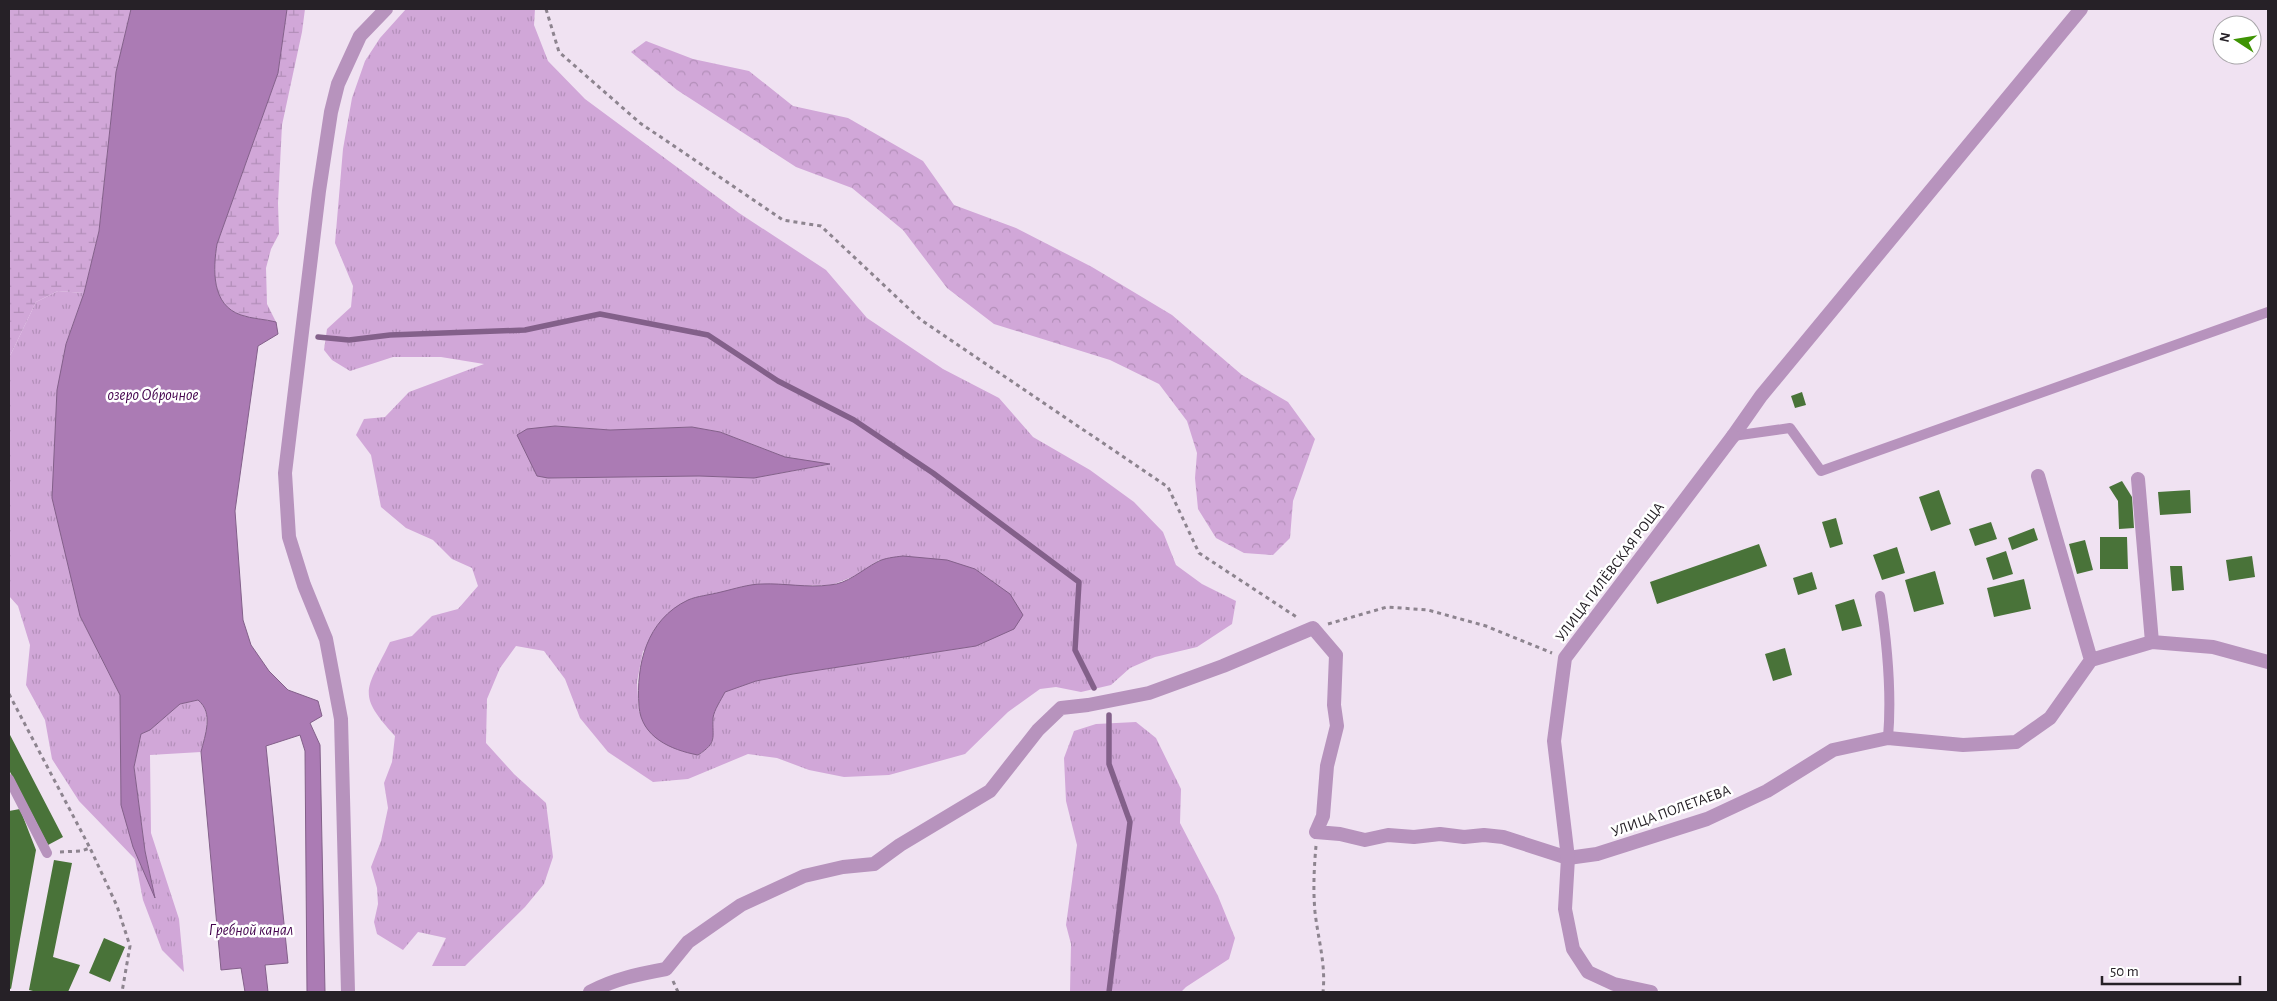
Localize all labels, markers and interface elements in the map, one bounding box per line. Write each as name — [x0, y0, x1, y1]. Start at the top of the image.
north arrow — [2212, 15, 2262, 65]
text: N — [2217, 31, 2233, 44]
water label: озеро Оброчное — [108, 387, 198, 404]
street label: УЛИЦА ГИЛЁВСКАЯ РОЩА — [1552, 499, 1667, 644]
street label: УЛИЦА ПОЛЕТАЕВА — [1609, 782, 1733, 840]
water label: Гребной канал — [209, 922, 293, 939]
scale bar — [2102, 954, 2240, 986]
text: 50 m — [2110, 964, 2139, 979]

